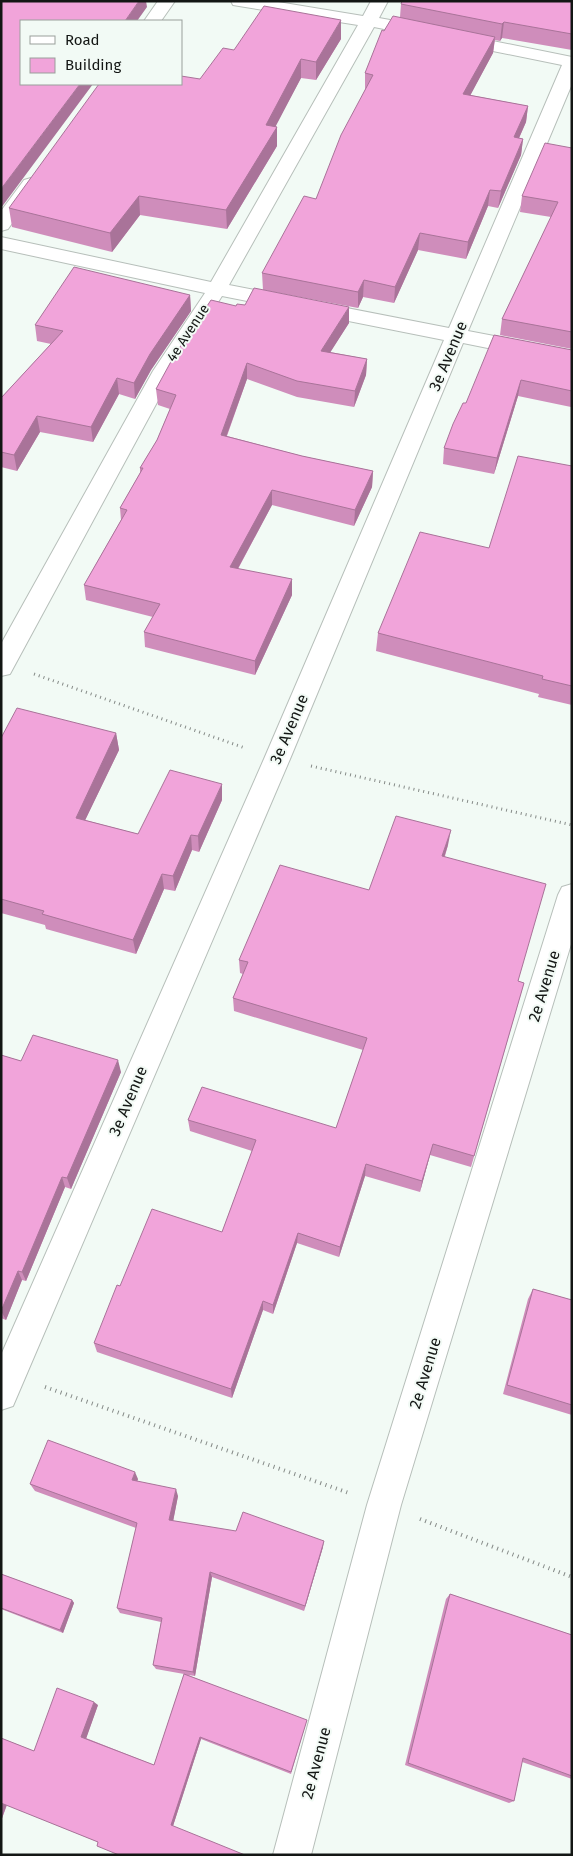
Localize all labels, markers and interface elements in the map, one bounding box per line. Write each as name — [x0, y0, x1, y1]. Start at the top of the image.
legend — [20, 20, 182, 85]
text: Road — [65, 31, 100, 49]
text: Building — [65, 56, 121, 74]
street label: 4e Avenue — [163, 301, 213, 365]
street label: 3e Avenue — [425, 318, 471, 394]
street label: 3e Avenue — [266, 691, 312, 767]
street label: 2e Avenue — [524, 948, 564, 1024]
street label: 3e Avenue — [105, 1063, 151, 1139]
street label: 2e Avenue — [405, 1335, 445, 1411]
street label: 2e Avenue — [297, 1725, 335, 1801]

